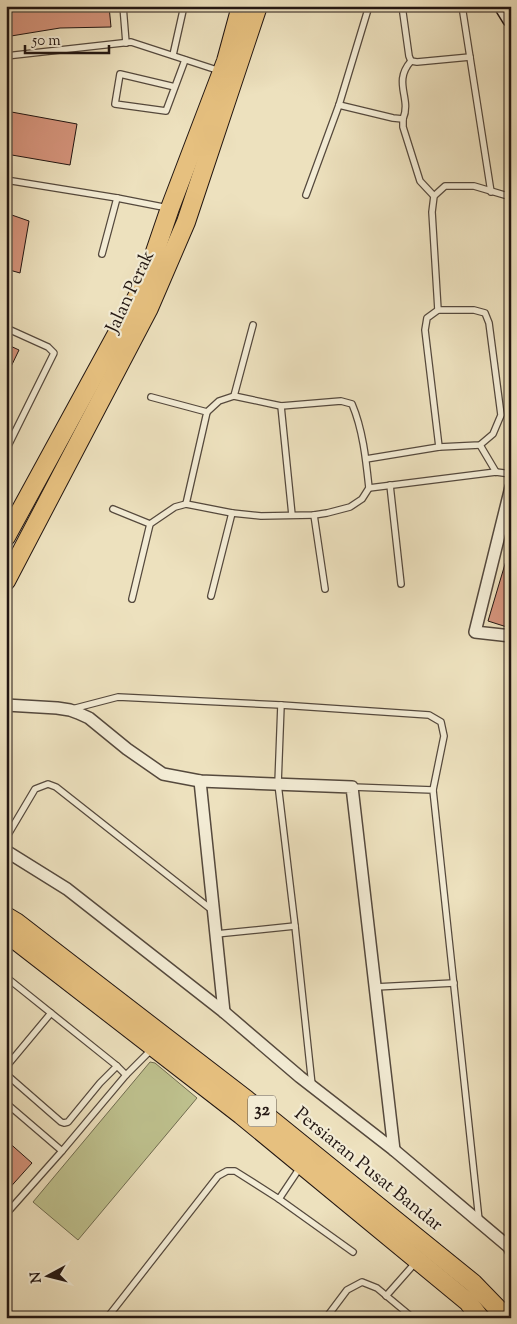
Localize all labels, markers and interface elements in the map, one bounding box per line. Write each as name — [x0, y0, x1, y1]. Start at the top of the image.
scale bar — [25, 22, 109, 54]
text: 50 m — [31, 31, 61, 52]
street label: Jalan Perak — [100, 246, 162, 339]
road number: 32 — [248, 1096, 276, 1126]
street label: Persiaran Pusat Bandar — [288, 1101, 448, 1239]
north arrow — [22, 1252, 72, 1302]
text: N — [26, 1271, 48, 1284]

